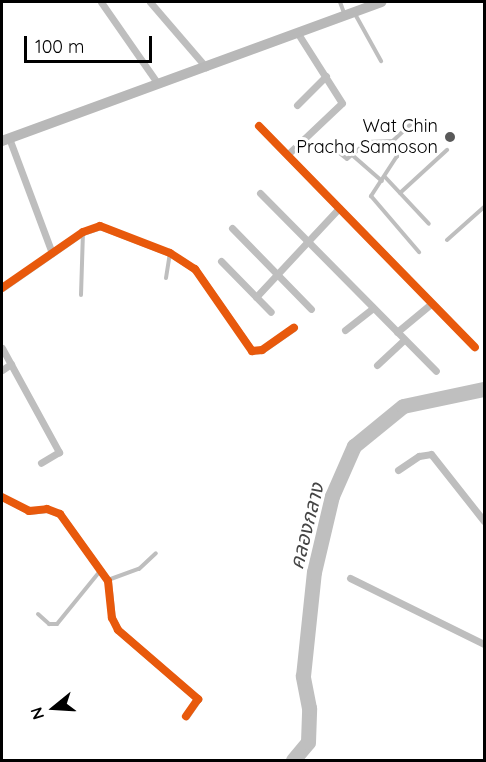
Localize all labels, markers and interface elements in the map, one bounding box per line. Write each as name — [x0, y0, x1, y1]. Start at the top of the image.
scale bar — [27, 24, 154, 62]
text: 100 m — [35, 35, 84, 58]
place label: Wat Chin Pracha Samoson — [296, 116, 438, 158]
marker: Wat Chin Pracha Samoson — [443, 130, 457, 144]
water label: คลองกลาง — [284, 480, 328, 572]
north arrow — [24, 678, 84, 738]
text: N — [26, 705, 48, 722]

